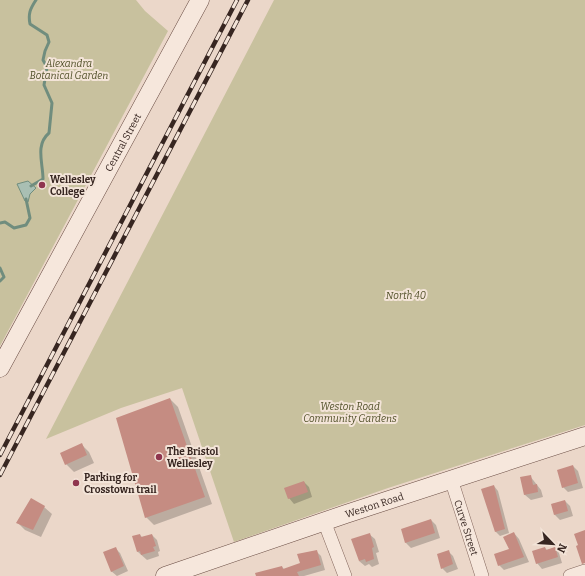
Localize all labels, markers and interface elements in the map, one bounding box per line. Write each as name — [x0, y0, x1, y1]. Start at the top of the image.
park label: Alexandra Botanical Garden — [30, 58, 108, 82]
street label: Central Street — [103, 111, 144, 174]
place label: Wellesley College — [50, 174, 96, 198]
marker: Wellesley College — [37, 180, 47, 190]
park label: North 40 — [386, 290, 426, 302]
park label: Weston Road Community Gardens — [303, 401, 397, 425]
place label: The Bristol Wellesley — [167, 446, 218, 470]
marker: The Bristol Wellesley — [154, 452, 164, 462]
place label: Parking for Crosstown trail — [84, 472, 157, 496]
marker: Parking for Crosstown trail — [71, 478, 81, 488]
street label: Weston Road — [344, 491, 405, 521]
street label: Curve Street — [451, 499, 480, 558]
north arrow — [533, 524, 573, 564]
text: N — [554, 541, 569, 555]

